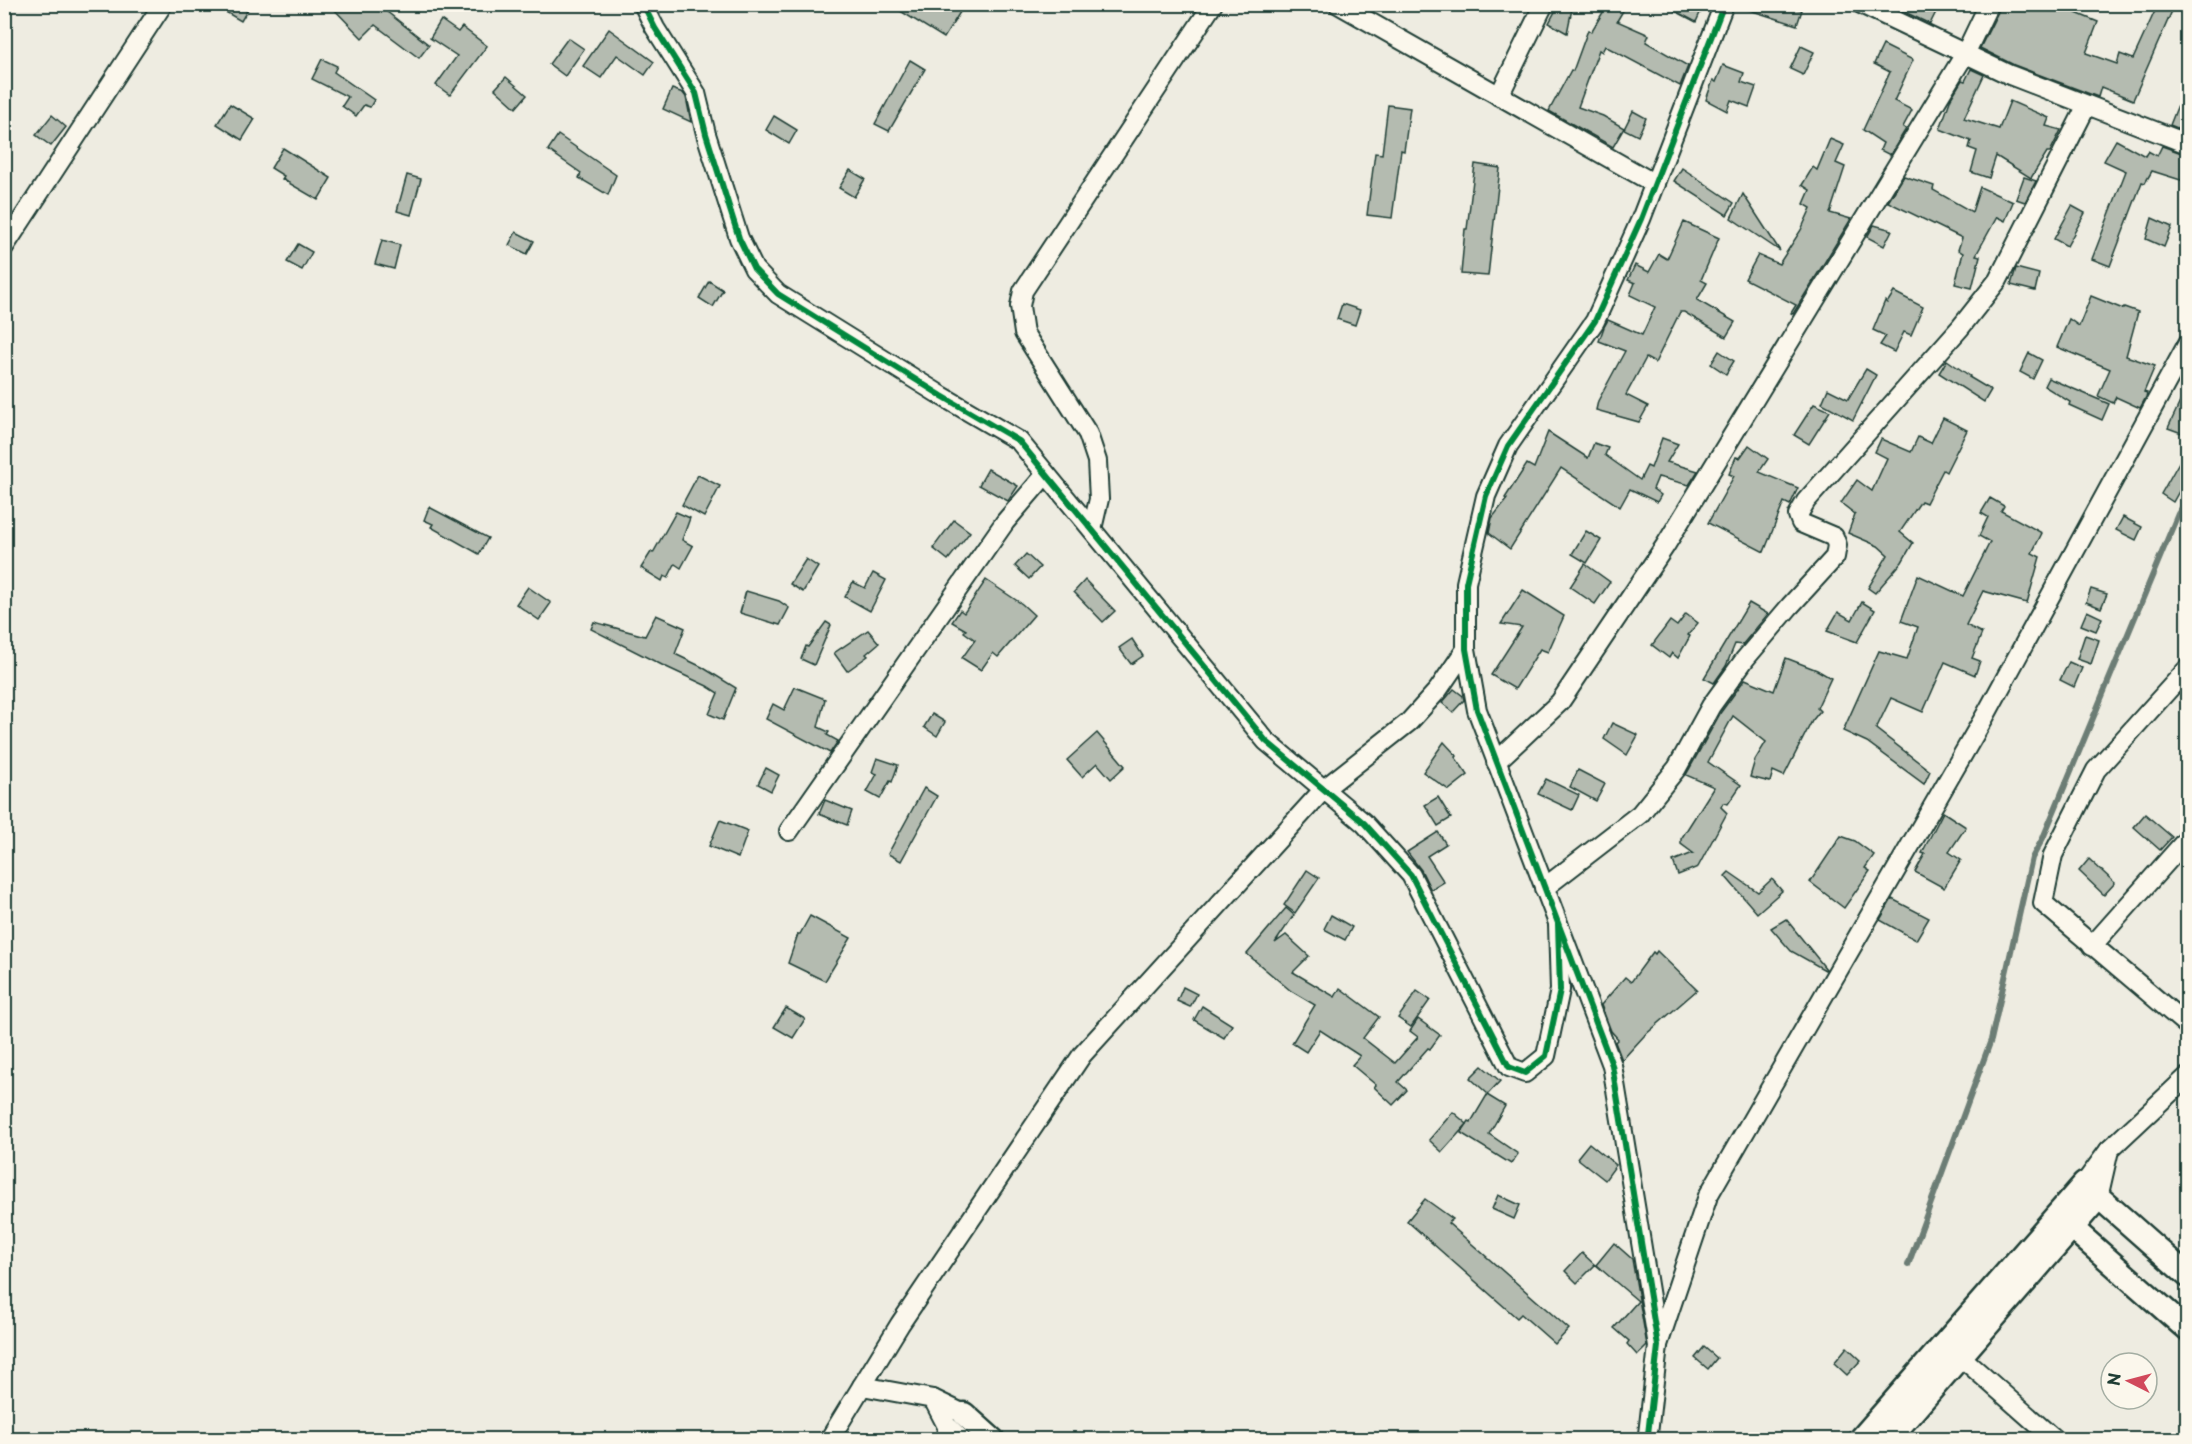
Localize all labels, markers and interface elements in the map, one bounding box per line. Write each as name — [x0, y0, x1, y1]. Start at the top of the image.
north arrow — [2099, 1351, 2159, 1411]
text: N — [2100, 1372, 2126, 1387]

